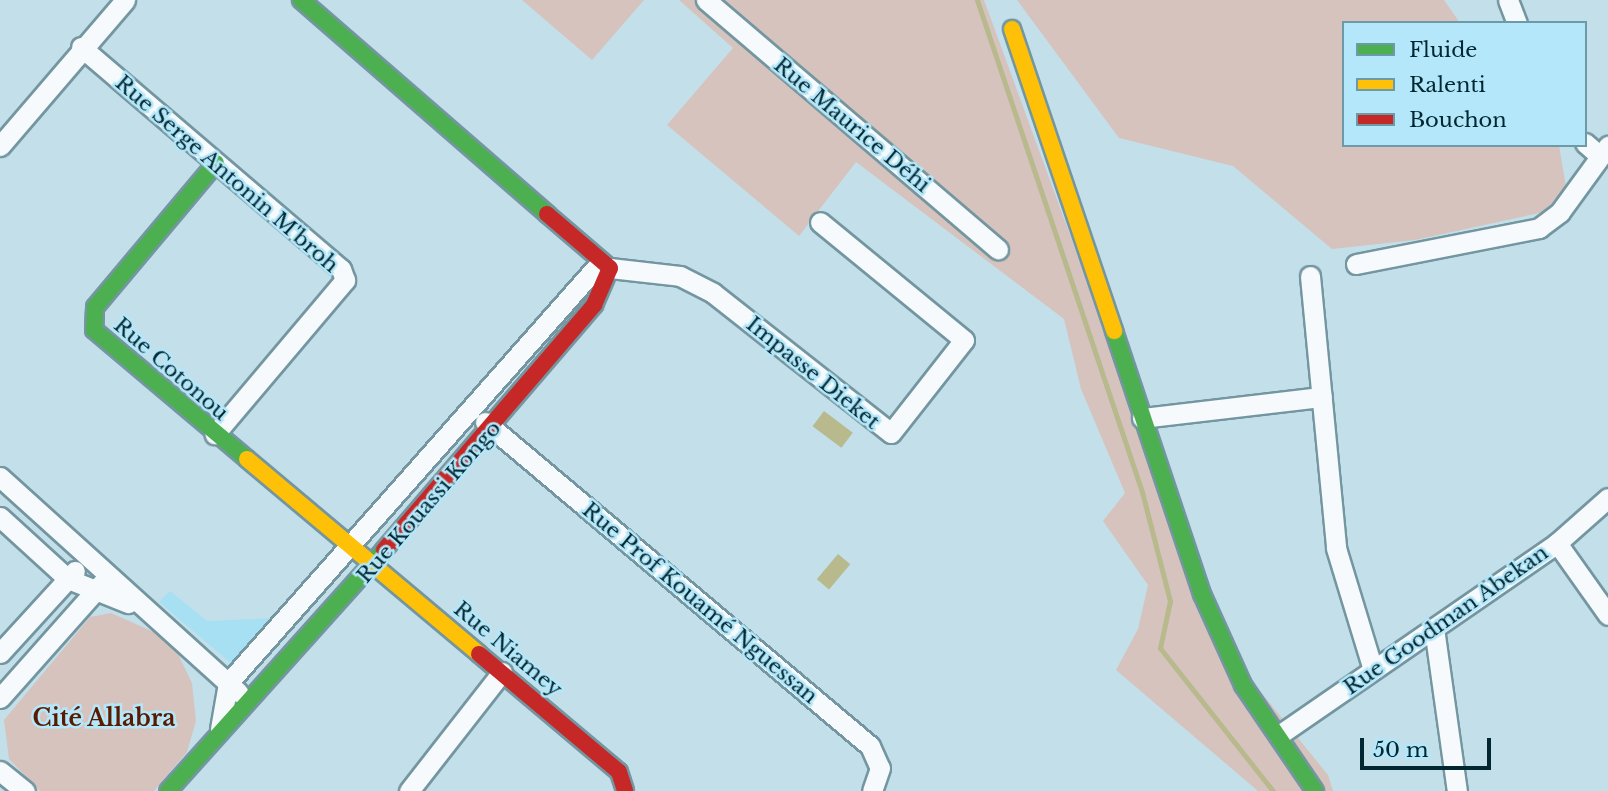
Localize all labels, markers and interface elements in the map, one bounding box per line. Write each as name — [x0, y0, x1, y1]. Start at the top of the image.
legend — [1342, 21, 1587, 147]
text: Fluide — [1409, 37, 1477, 63]
street label: Rue Maurice Déhi — [769, 52, 935, 198]
street label: Rue Serge Antonin M'broh — [110, 70, 344, 278]
text: Ralenti — [1409, 72, 1486, 98]
text: Bouchon — [1409, 107, 1507, 133]
street label: Impasse Dieket — [741, 312, 885, 434]
street label: Rue Cotonou — [109, 313, 233, 425]
street label: Rue Kouassi Kongo — [352, 416, 506, 588]
street label: Rue Prof Kouamé Nguessan — [577, 497, 823, 709]
street label: Rue Goodman Abekan — [1339, 540, 1553, 700]
street label: Rue Niamey — [449, 596, 567, 702]
district label: Cité Allabra — [32, 704, 176, 732]
scale bar — [1363, 724, 1494, 768]
text: 50 m — [1373, 737, 1428, 763]

